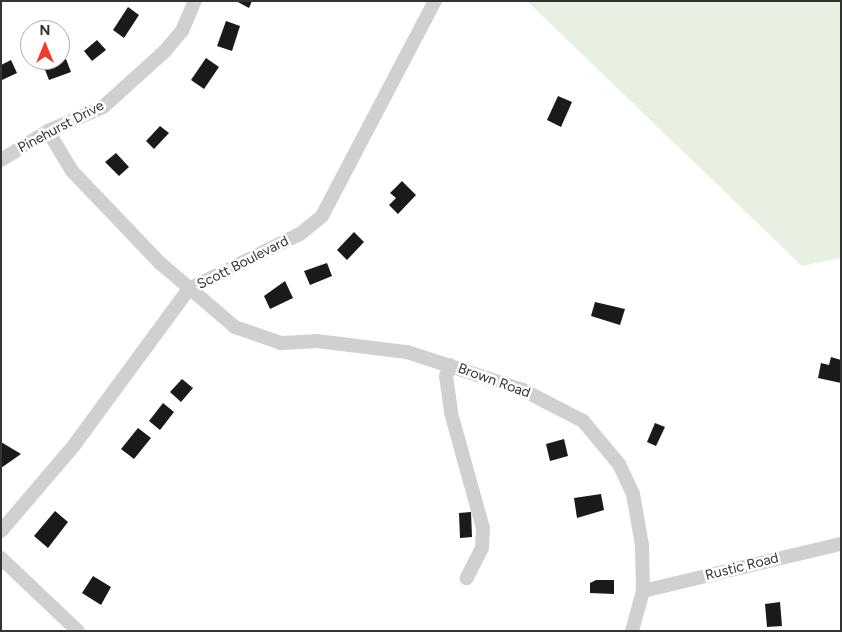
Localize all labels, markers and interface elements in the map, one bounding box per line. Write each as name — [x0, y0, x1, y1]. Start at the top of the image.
north arrow — [20, 20, 70, 70]
text: N — [40, 22, 50, 39]
street label: Pinehurst Drive — [15, 97, 107, 157]
street label: Scott Boulevard — [194, 233, 292, 293]
street label: Brown Road — [456, 360, 532, 402]
street label: Rustic Road — [704, 550, 780, 584]

